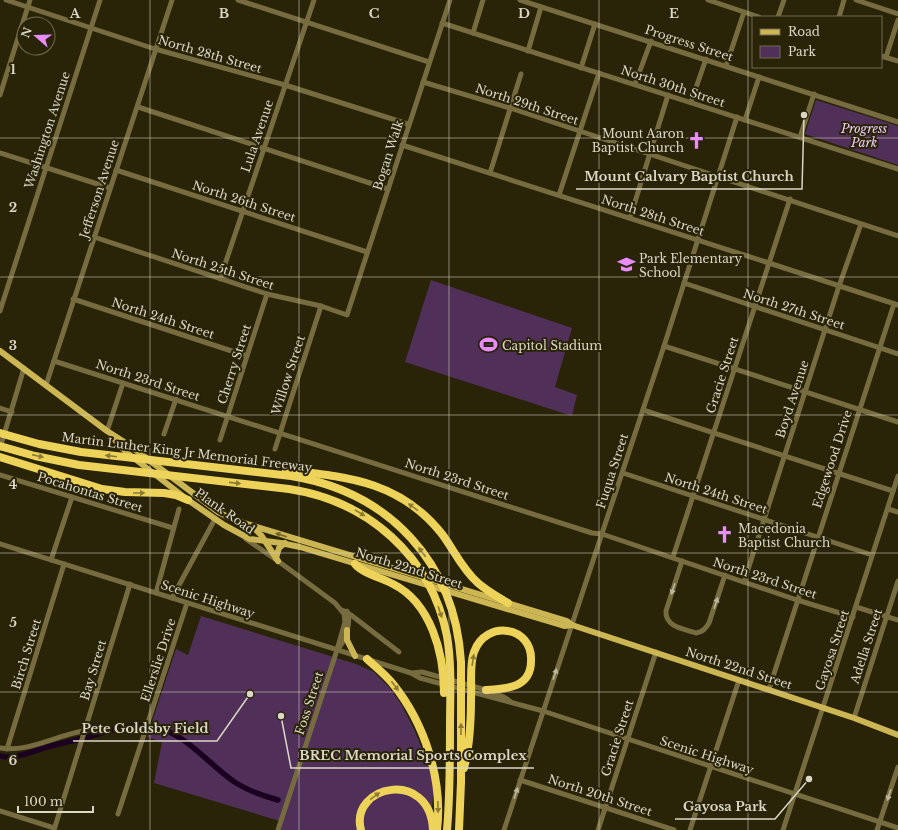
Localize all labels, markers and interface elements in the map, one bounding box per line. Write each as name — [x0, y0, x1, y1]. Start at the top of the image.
text: A — [69, 5, 81, 22]
text: B — [219, 5, 229, 22]
text: C — [369, 5, 380, 22]
text: D — [518, 5, 530, 22]
text: E — [669, 5, 679, 22]
north arrow — [16, 16, 56, 56]
legend — [752, 16, 882, 68]
street label: Progress Street — [643, 22, 735, 64]
text: Road — [788, 24, 820, 39]
text: N — [18, 25, 35, 40]
street label: North 28th Street — [156, 32, 264, 76]
text: Park — [788, 44, 816, 59]
text: 1 — [10, 61, 16, 78]
street label: North 30th Street — [619, 62, 727, 110]
street label: Washington Avenue — [21, 69, 73, 191]
street label: North 29th Street — [473, 80, 581, 128]
street label: Lula Avenue — [238, 98, 276, 174]
street label: Bogan Walk — [370, 117, 407, 192]
park label: Progress Park — [840, 121, 888, 150]
place label: Mount Aaron Baptist Church — [592, 126, 684, 155]
church icon: Mount Aaron Baptist Church — [687, 130, 707, 150]
street label: Jefferson Avenue — [75, 138, 122, 242]
callout: Mount Calvary Baptist Church — [576, 164, 802, 189]
text: Mount Calvary Baptist Church — [584, 168, 794, 185]
street label: North 26th Street — [190, 177, 298, 225]
street label: North 28th Street — [600, 191, 707, 239]
text: 2 — [9, 199, 17, 216]
street label: North 25th Street — [170, 245, 277, 293]
place label: Park Elementary School — [639, 251, 743, 280]
school or university icon: Park Elementary School — [616, 255, 636, 275]
street label: North 27th Street — [741, 285, 847, 333]
street label: North 24th Street — [110, 294, 217, 342]
street label: Cherry Street — [214, 322, 254, 406]
street label: Willow Street — [268, 333, 308, 418]
street label: Gracie Street — [703, 334, 742, 415]
sports icon: Capitol Stadium — [479, 335, 499, 355]
text: 3 — [9, 337, 17, 354]
place label: Capitol Stadium — [502, 338, 602, 353]
street label: North 23rd Street — [94, 356, 202, 404]
street label: Boyd Avenue — [772, 358, 812, 440]
street label: Edgewood Drive — [809, 408, 855, 510]
street label: Martin Luther King Jr Memorial Freeway — [61, 429, 313, 475]
street label: Fuqua Street — [593, 431, 631, 510]
one-way arrow — [105, 453, 117, 459]
one-way arrow — [31, 454, 44, 460]
street label: North 23rd Street — [403, 455, 511, 503]
street label: Pocahontas Street — [36, 469, 145, 515]
street label: North 24th Street — [663, 469, 770, 517]
text: 4 — [9, 476, 18, 493]
one-way arrow — [229, 480, 241, 486]
street label: Plank Road — [192, 485, 258, 537]
one-way arrow — [133, 490, 146, 496]
one-way arrow — [408, 503, 418, 511]
one-way arrow — [354, 510, 366, 517]
place label: Macedonia Baptist Church — [738, 521, 830, 550]
church icon: Macedonia Baptist Church — [715, 525, 735, 545]
one-way arrow — [275, 532, 287, 538]
street label: North 22nd Street — [354, 545, 465, 592]
one-way arrow — [418, 546, 426, 557]
street label: North 23rd Street — [711, 554, 819, 602]
street label: Scenic Highway — [159, 577, 257, 621]
one-way arrow — [670, 583, 676, 595]
one-way arrow — [713, 597, 719, 609]
street label: Adella Street — [847, 606, 885, 686]
one-way arrow — [437, 607, 443, 619]
street label: Gayosa Street — [812, 607, 852, 692]
text: 5 — [9, 614, 17, 631]
street label: Birch Street — [8, 616, 44, 691]
street label: Ellerslie Drive — [137, 616, 179, 704]
street label: Bay Street — [77, 638, 109, 702]
street label: North 22nd Street — [684, 644, 795, 692]
one-way arrow — [470, 654, 476, 666]
one-way arrow — [553, 668, 559, 680]
street label: Foss Street — [292, 669, 326, 737]
one-way arrow — [390, 681, 399, 692]
street label: Gracie Street — [598, 697, 637, 778]
callout: Pete Goldsby Field — [73, 716, 217, 741]
text: Pete Goldsby Field — [81, 720, 209, 737]
one-way arrow — [458, 722, 464, 735]
street label: Scenic Highway — [658, 733, 756, 777]
callout: BREC Memorial Sports Complex — [291, 743, 534, 768]
text: BREC Memorial Sports Complex — [299, 747, 527, 764]
text: 6 — [9, 752, 18, 769]
street label: North 20th Street — [546, 771, 654, 819]
one-way arrow — [513, 787, 519, 799]
scale bar — [18, 788, 93, 814]
one-way arrow — [886, 789, 892, 801]
one-way arrow — [369, 792, 380, 800]
text: 100 m — [24, 794, 63, 809]
callout: Gayosa Park — [675, 794, 775, 819]
text: Gayosa Park — [683, 798, 767, 815]
one-way arrow — [435, 801, 442, 813]

